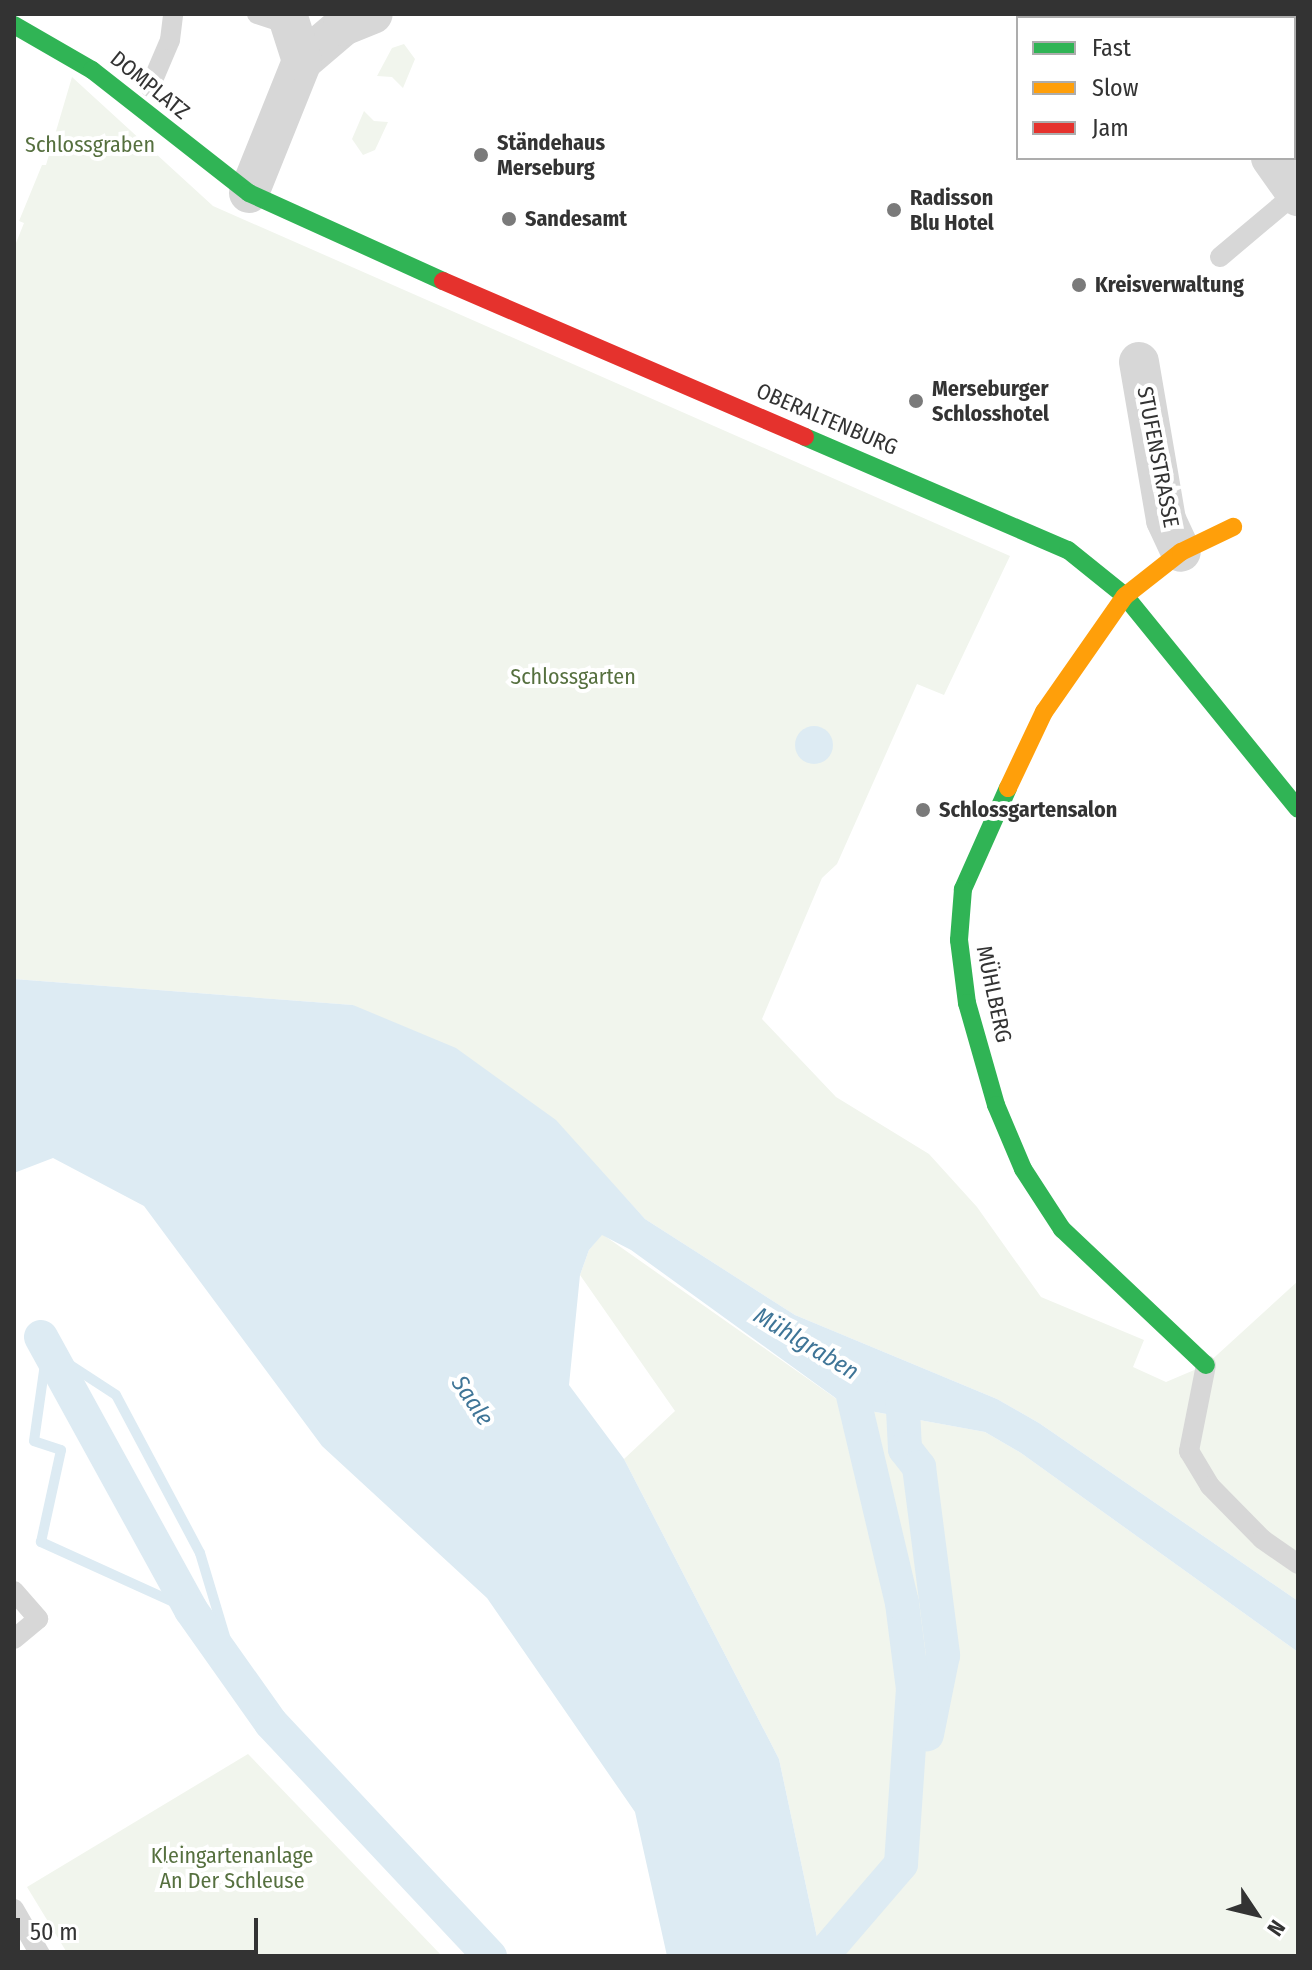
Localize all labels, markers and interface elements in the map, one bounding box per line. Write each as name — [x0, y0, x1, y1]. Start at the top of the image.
legend — [1016, 16, 1296, 160]
text: Fast — [1092, 34, 1131, 62]
street label: DOMPLATZ — [105, 45, 195, 125]
text: Slow — [1092, 74, 1138, 102]
text: Jam — [1092, 114, 1129, 142]
place label: Ständehaus Merseburg — [497, 129, 605, 180]
park label: Schlossgraben — [25, 132, 155, 158]
marker: Ständehaus Merseburg — [472, 146, 490, 164]
place label: Radisson Blu Hotel — [910, 184, 994, 236]
marker: Radisson Blu Hotel — [885, 201, 903, 219]
place label: Sandesamt — [525, 206, 627, 232]
marker: Sandesamt — [500, 210, 518, 228]
place label: Kreisverwaltung — [1095, 272, 1244, 298]
marker: Kreisverwaltung — [1070, 276, 1088, 294]
place label: Merseburger Schlosshotel — [932, 375, 1049, 426]
street label: OBERALTENBURG — [752, 377, 902, 461]
street label: STUFENSTRASSE — [1131, 384, 1185, 530]
marker: Merseburger Schlosshotel — [907, 392, 925, 410]
park label: Schlossgarten — [510, 664, 636, 690]
place label: Schlossgartensalon — [939, 797, 1117, 823]
marker: Schlossgartensalon — [914, 801, 932, 819]
street label: MÜHLBERG — [971, 943, 1017, 1045]
water label: Mühlgraben — [748, 1301, 864, 1387]
water label: Saale — [445, 1370, 499, 1432]
park label: Kleingartenanlage An Der Schleuse — [151, 1842, 313, 1894]
north arrow — [1216, 1874, 1296, 1954]
scale bar — [20, 1902, 262, 1952]
text: N — [1261, 1915, 1291, 1941]
text: 50 m — [30, 1918, 78, 1946]

